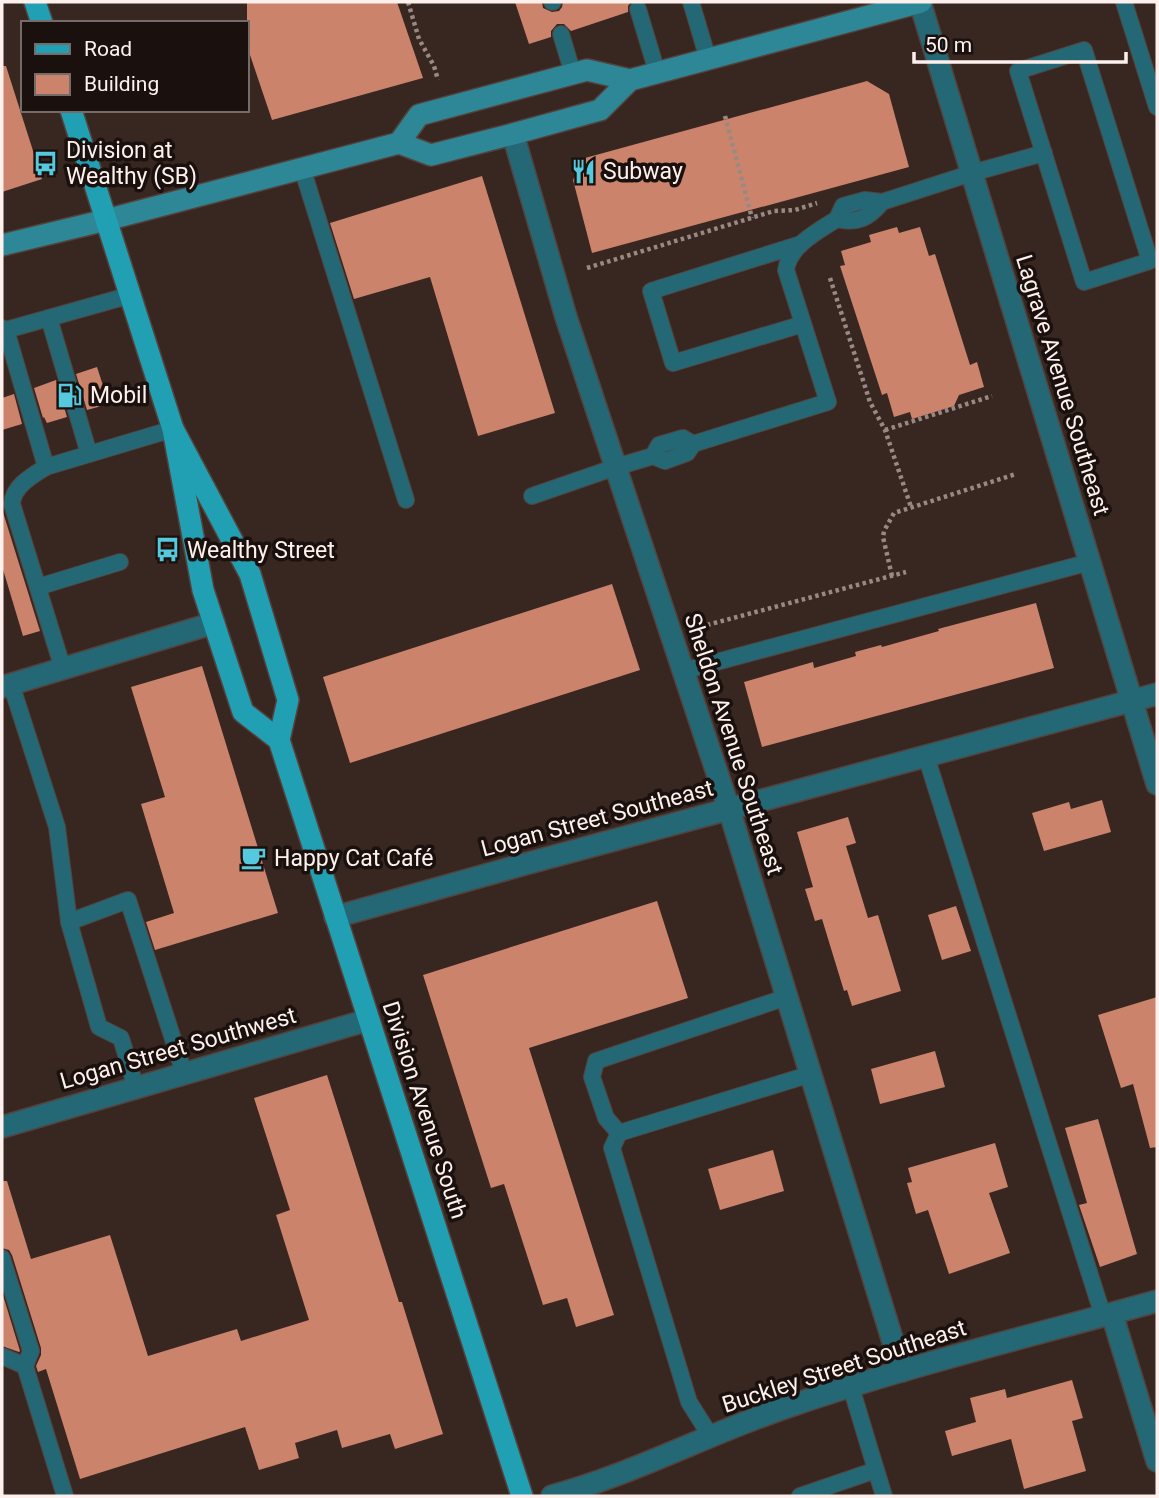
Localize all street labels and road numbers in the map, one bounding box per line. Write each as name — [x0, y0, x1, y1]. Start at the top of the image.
street label: Lagrave Avenue Southeast — [1010, 252, 1115, 519]
street label: Sheldon Avenue Southeast — [678, 610, 789, 878]
street label: Logan Street Southeast — [478, 774, 716, 863]
street label: Division Avenue South — [377, 998, 472, 1222]
street label: Logan Street Southwest — [57, 1002, 299, 1095]
street label: Buckley Street Southeast — [719, 1314, 970, 1419]

